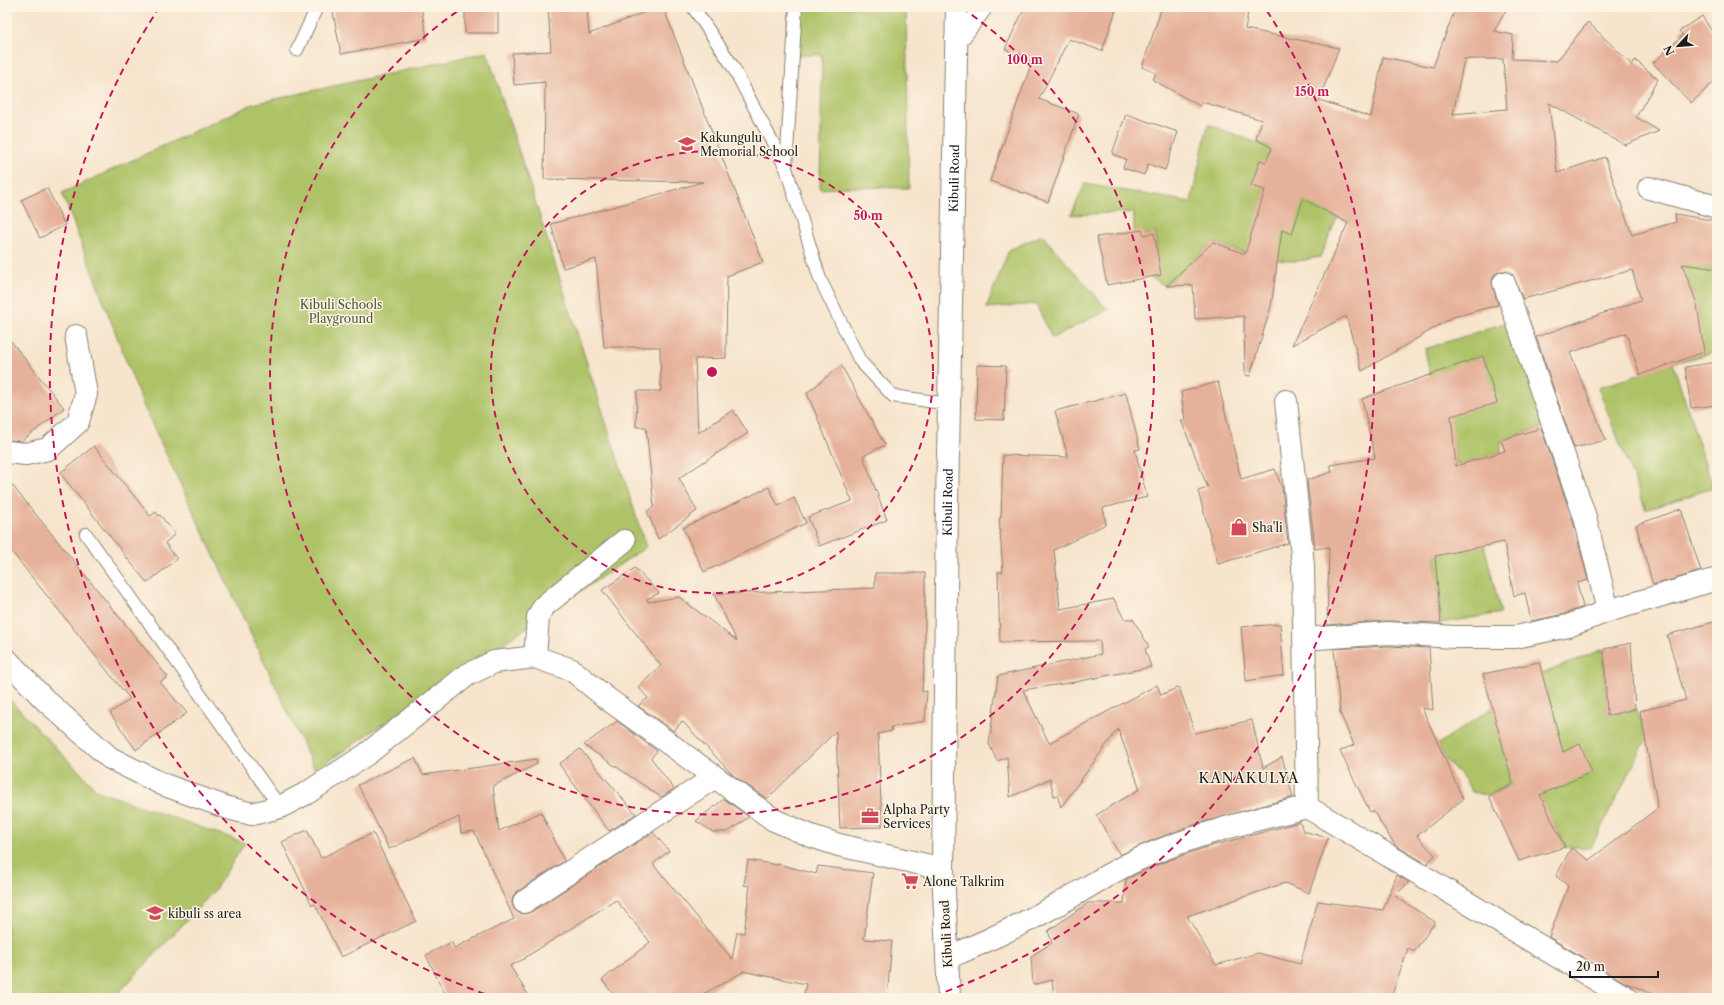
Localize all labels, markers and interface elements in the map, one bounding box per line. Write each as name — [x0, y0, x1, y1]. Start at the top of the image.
north arrow — [1658, 26, 1698, 66]
text: N — [1660, 43, 1677, 58]
text: 100 m — [1007, 52, 1043, 67]
text: 150 m — [1295, 84, 1329, 99]
place label: Kakungulu Memorial School — [700, 130, 799, 159]
school or university icon: Kakungulu Memorial School — [677, 134, 697, 154]
street label: Kibuli Road — [945, 143, 962, 212]
text: 50 m — [853, 208, 883, 223]
park label: Kibuli Schools Playground — [300, 297, 382, 326]
centre of rings — [705, 365, 719, 379]
street label: Kibuli Road — [939, 467, 955, 536]
shop icon: Sha'li — [1229, 517, 1249, 537]
place label: Sha'li — [1252, 520, 1283, 535]
district label: KANAKULYA — [1199, 769, 1299, 787]
place label: Alpha Party Services — [882, 802, 950, 831]
office icon: Alpha Party Services — [860, 806, 880, 826]
supermarket icon: Alone Talkrim — [900, 871, 920, 891]
place label: Alone Talkrim — [922, 874, 1004, 889]
street label: Kibuli Road — [937, 899, 955, 968]
school or university icon: kibuli ss area — [145, 903, 165, 923]
place label: kibuli ss area — [168, 906, 242, 921]
scale bar — [1570, 953, 1658, 979]
text: 20 m — [1576, 959, 1605, 974]

